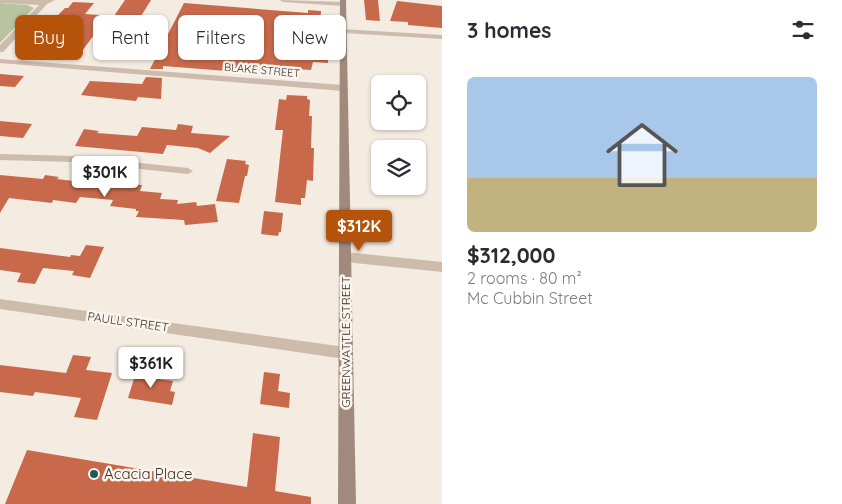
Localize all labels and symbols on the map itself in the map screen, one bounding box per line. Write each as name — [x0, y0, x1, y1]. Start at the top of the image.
street label: BLAKE STREET — [223, 60, 301, 80]
pin: $301K — [70, 156, 140, 198]
pin: $312K — [324, 210, 394, 252]
street label: GREENWATTLE STREET — [338, 276, 353, 408]
street label: PAULL STREET — [87, 308, 170, 335]
pin: $361K — [116, 346, 186, 389]
place label: Acacia Place — [104, 464, 192, 483]
marker: Acacia Place — [88, 468, 100, 480]

